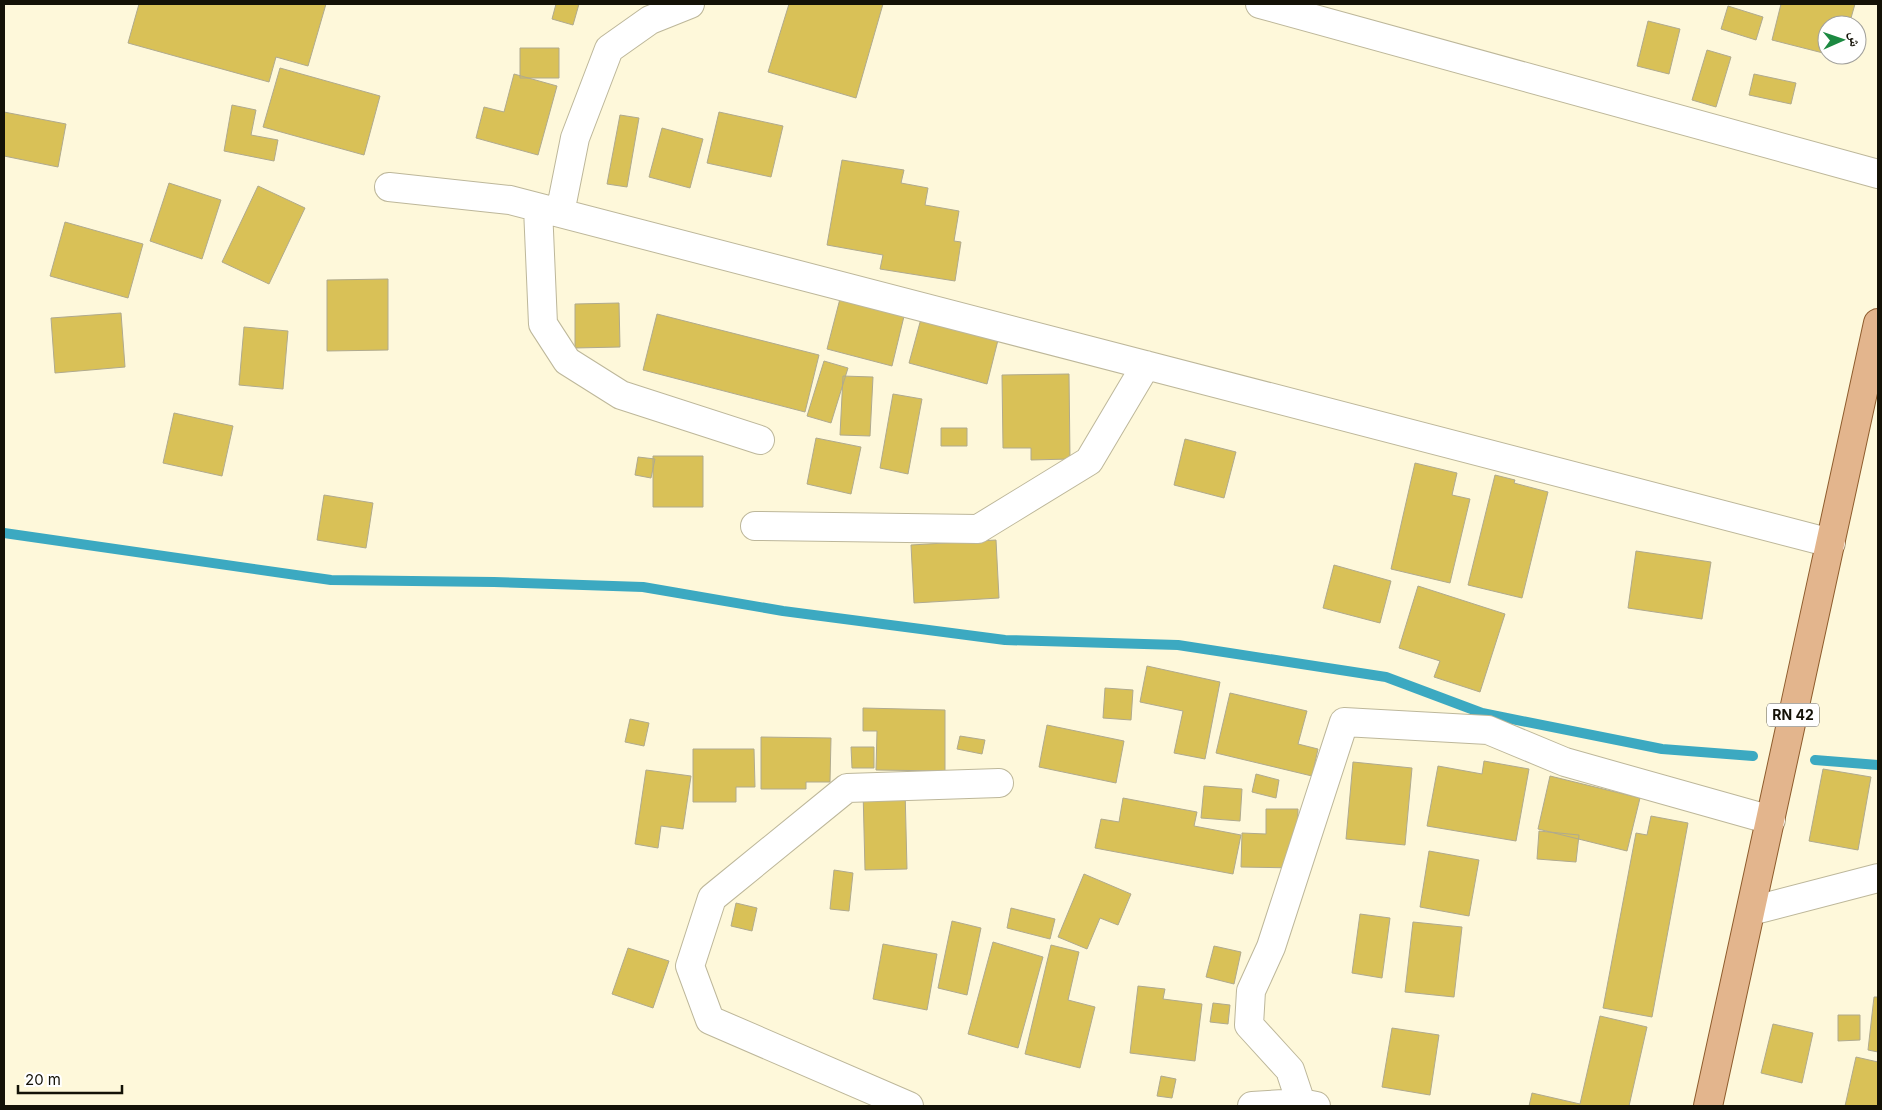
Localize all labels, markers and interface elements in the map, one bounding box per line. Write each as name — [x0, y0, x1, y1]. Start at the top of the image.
north arrow — [1817, 15, 1867, 65]
text: ش — [1846, 32, 1864, 47]
road number: RN 42 — [1767, 704, 1819, 726]
scale bar — [18, 1062, 121, 1094]
text: 20 m — [25, 1070, 61, 1089]

